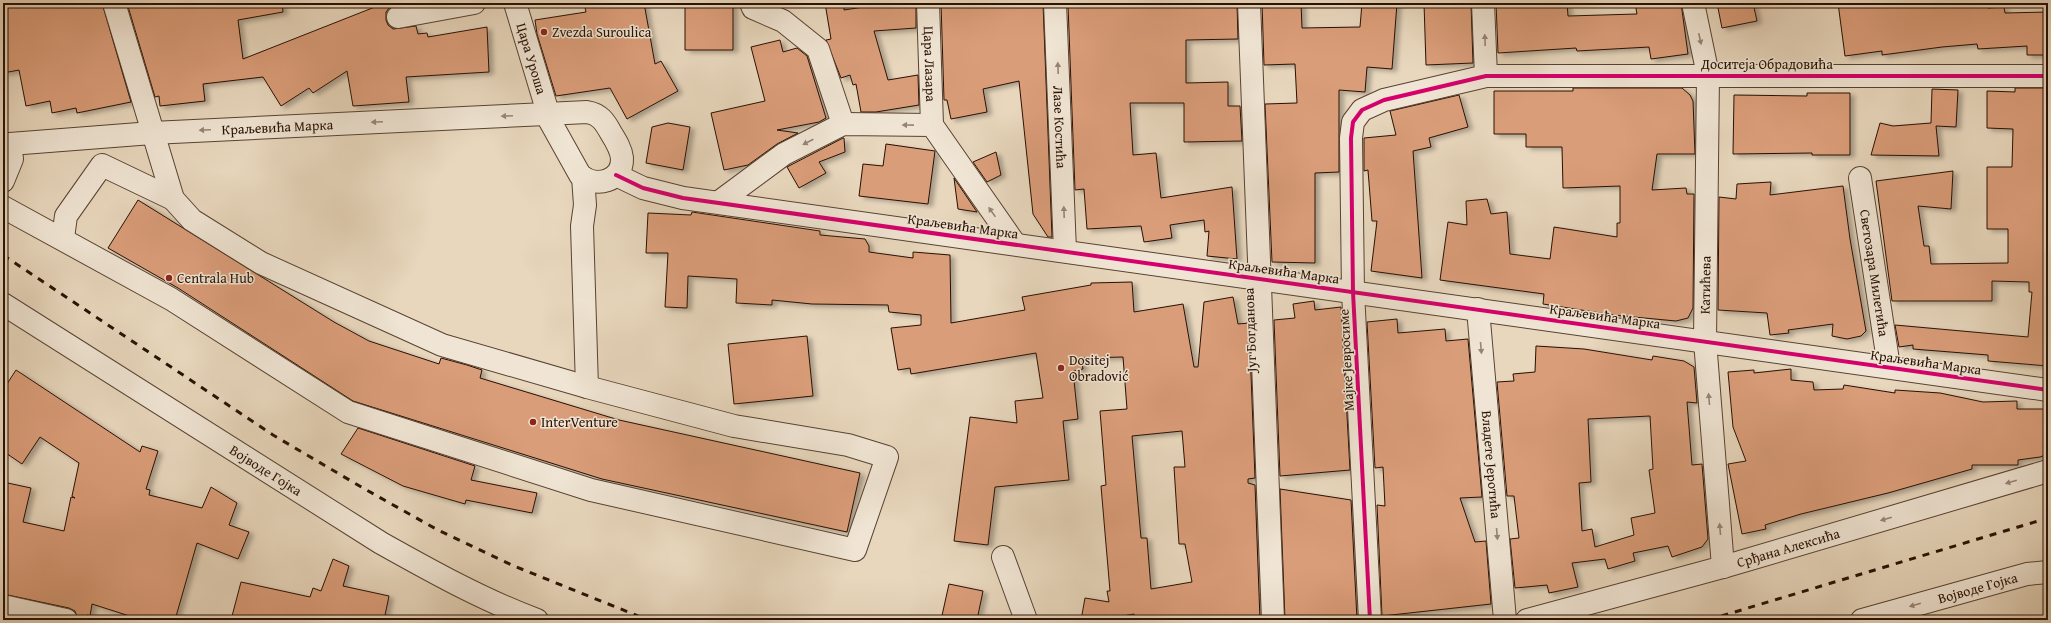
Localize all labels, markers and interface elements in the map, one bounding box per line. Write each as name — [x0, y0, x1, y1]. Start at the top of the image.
street label: Цара Уроша — [512, 20, 552, 97]
place label: Zvezda Suroulica — [552, 22, 652, 42]
street label: Цара Лазара — [919, 26, 941, 102]
marker: Zvezda Suroulica — [539, 27, 549, 37]
one-way arrow — [1698, 33, 1704, 45]
one-way arrow — [1481, 34, 1488, 46]
street label: Доситеја Обрадовића — [1700, 54, 1833, 74]
one-way arrow — [1055, 62, 1061, 75]
street label: Лазе Костића — [1048, 85, 1072, 169]
one-way arrow — [501, 112, 513, 119]
street label: Краљевића Марка — [221, 114, 334, 140]
one-way arrow — [370, 119, 383, 125]
one-way arrow — [901, 122, 914, 128]
one-way arrow — [199, 127, 211, 134]
one-way arrow — [802, 139, 814, 145]
one-way arrow — [1060, 206, 1067, 218]
one-way arrow — [988, 207, 996, 218]
street label: Краљевића Марка — [906, 208, 1020, 244]
street label: Светозара Милетића — [1855, 208, 1894, 338]
street label: Краљевића Марка — [1227, 253, 1341, 289]
street label: Катићева — [1694, 255, 1716, 314]
place label: Centrala Hub — [177, 268, 254, 288]
marker: Centrala Hub — [164, 273, 174, 283]
street label: Југ Богданова — [1239, 287, 1262, 375]
street label: Краљевића Марка — [1548, 298, 1662, 334]
street label: Мајке Јевросиме — [1333, 308, 1359, 411]
one-way arrow — [1478, 342, 1485, 354]
street label: Краљевића Марка — [1869, 344, 1983, 380]
place label: Dositej Obradović — [1069, 350, 1128, 386]
marker: Dositej Obradović — [1056, 363, 1066, 373]
one-way arrow — [1706, 393, 1713, 405]
street label: Владете Јеротића — [1477, 410, 1506, 520]
place label: InterVenture — [541, 412, 618, 432]
marker: InterVenture — [528, 417, 538, 427]
street label: Војводе Гојка — [226, 440, 306, 501]
one-way arrow — [2004, 479, 2016, 485]
one-way arrow — [1880, 516, 1892, 522]
one-way arrow — [1716, 523, 1723, 535]
street label: Срђана Алексића — [1734, 523, 1842, 572]
one-way arrow — [1494, 528, 1501, 540]
street label: Војводе Гојка — [1935, 567, 2020, 608]
one-way arrow — [1909, 602, 1921, 608]

